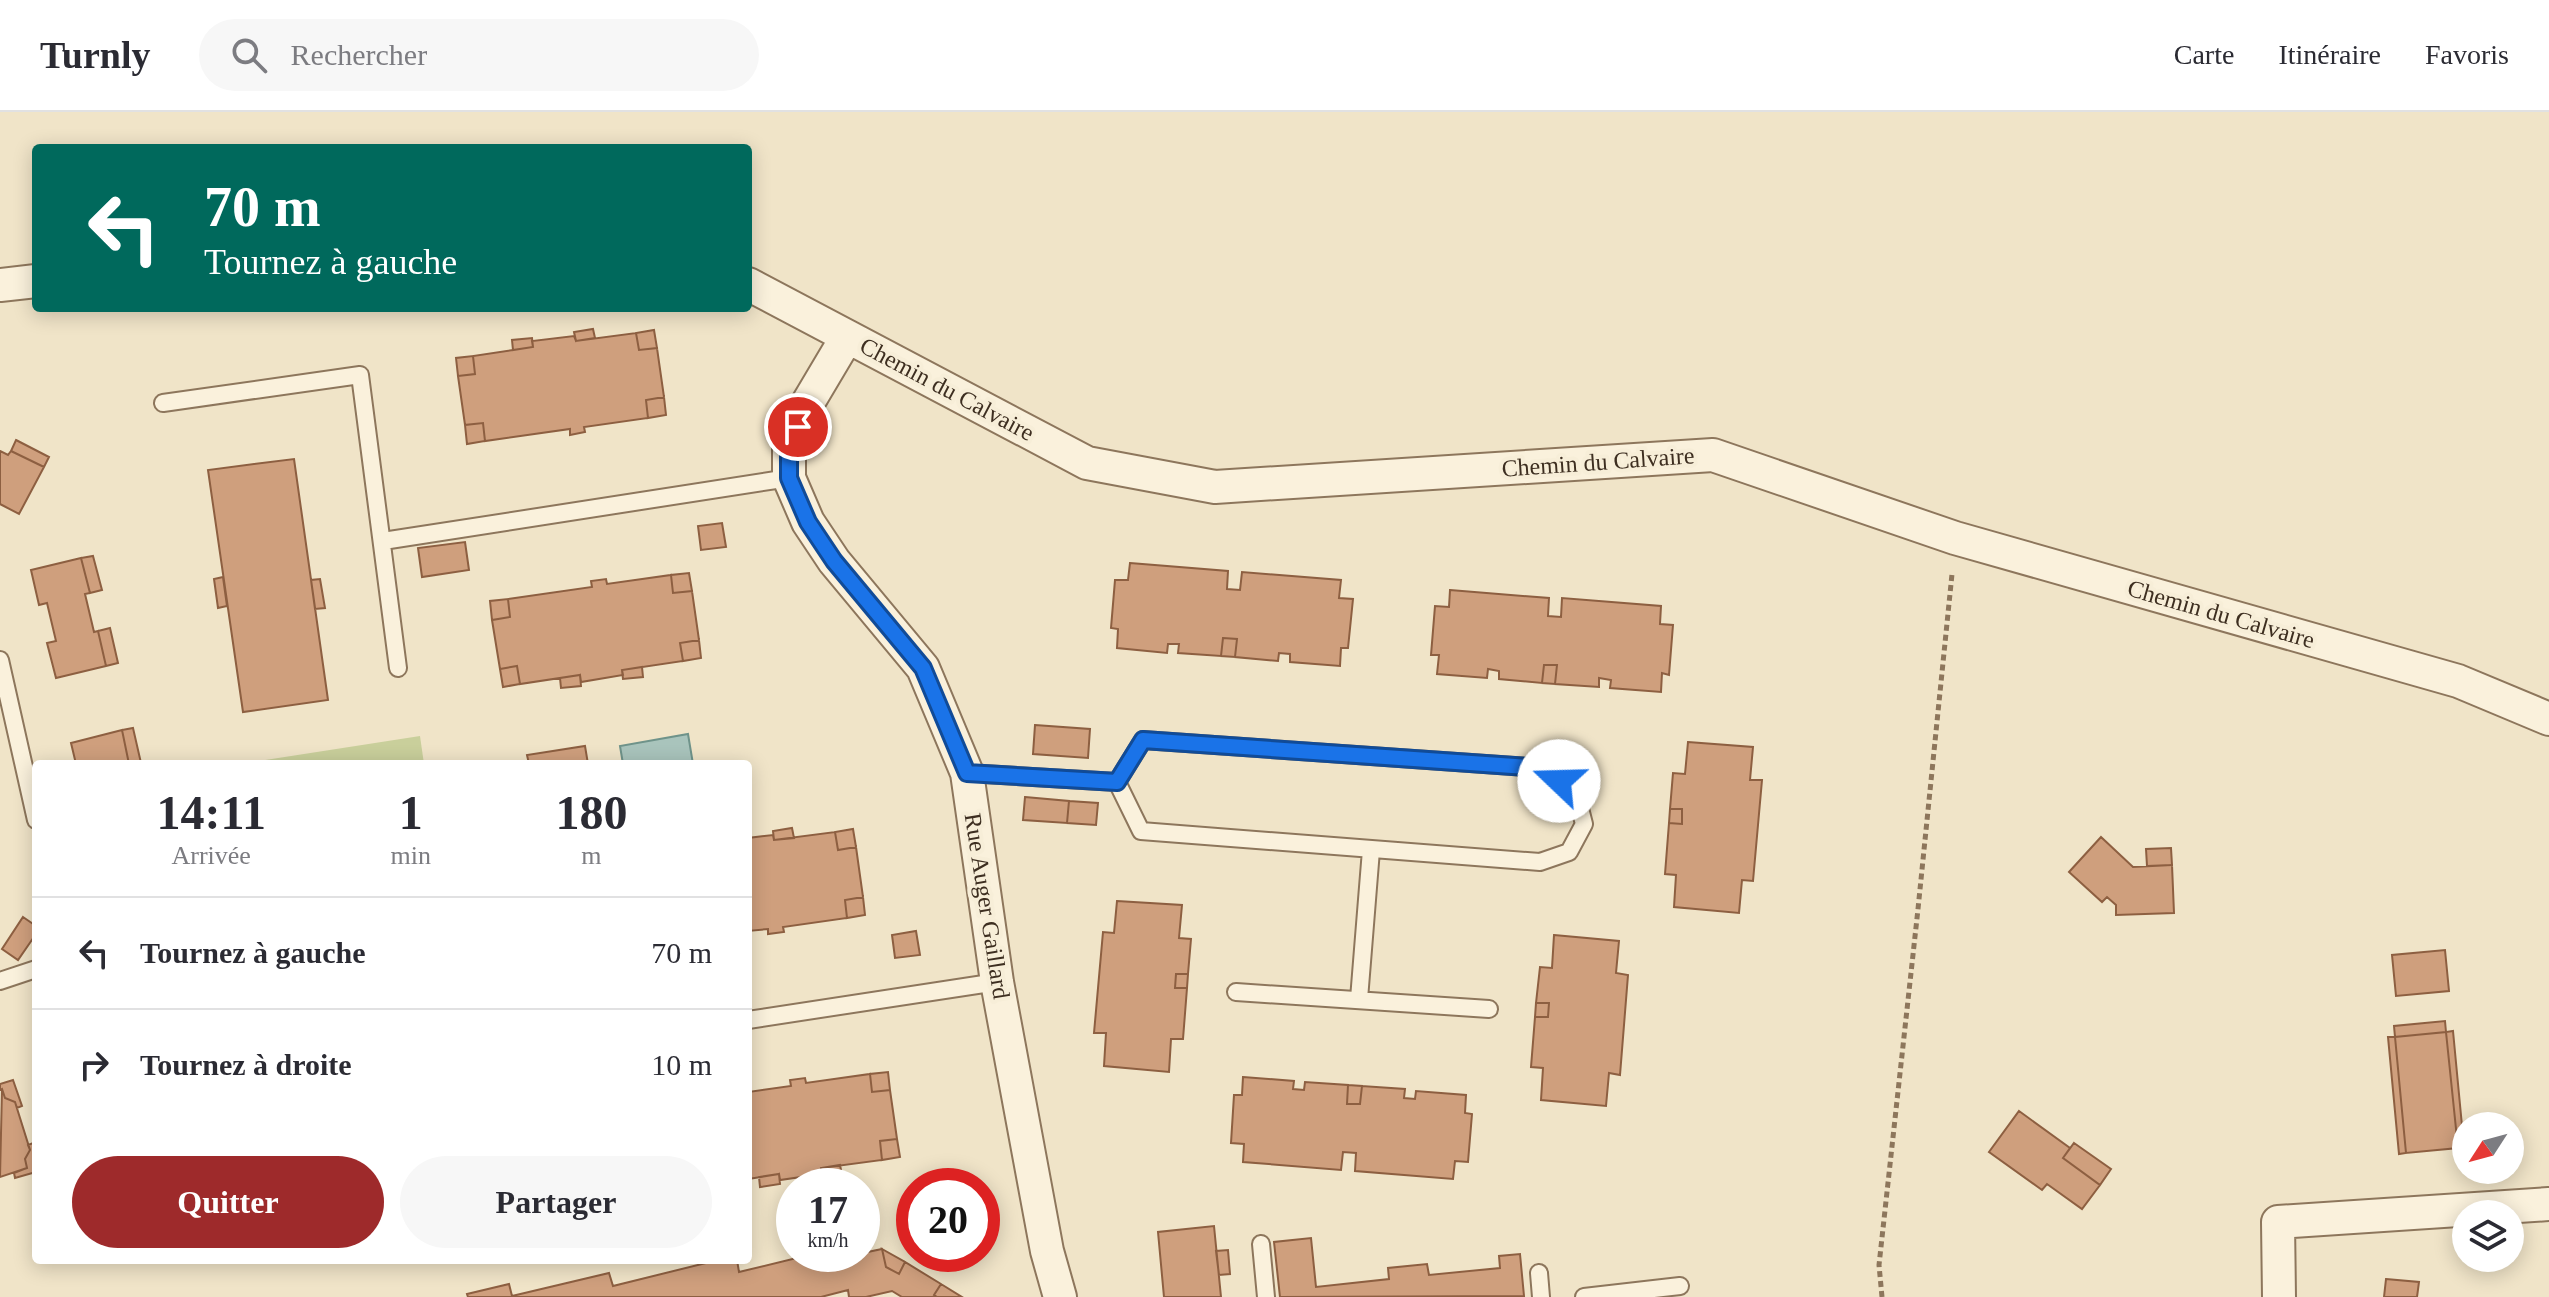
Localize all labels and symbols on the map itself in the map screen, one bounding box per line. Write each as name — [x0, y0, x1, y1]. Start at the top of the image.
street label: Chemin du Calvaire — [856, 332, 1038, 446]
pin — [764, 393, 832, 461]
street label: Chemin du Calvaire — [1501, 442, 1695, 482]
street label: Chemin du Calvaire — [2125, 575, 2317, 653]
position arrow — [1517, 739, 1601, 823]
street label: Rue Auger Gaillard — [959, 811, 1015, 1001]
north arrow — [2452, 1112, 2524, 1184]
speed limit sign: 20 — [896, 1168, 1000, 1272]

